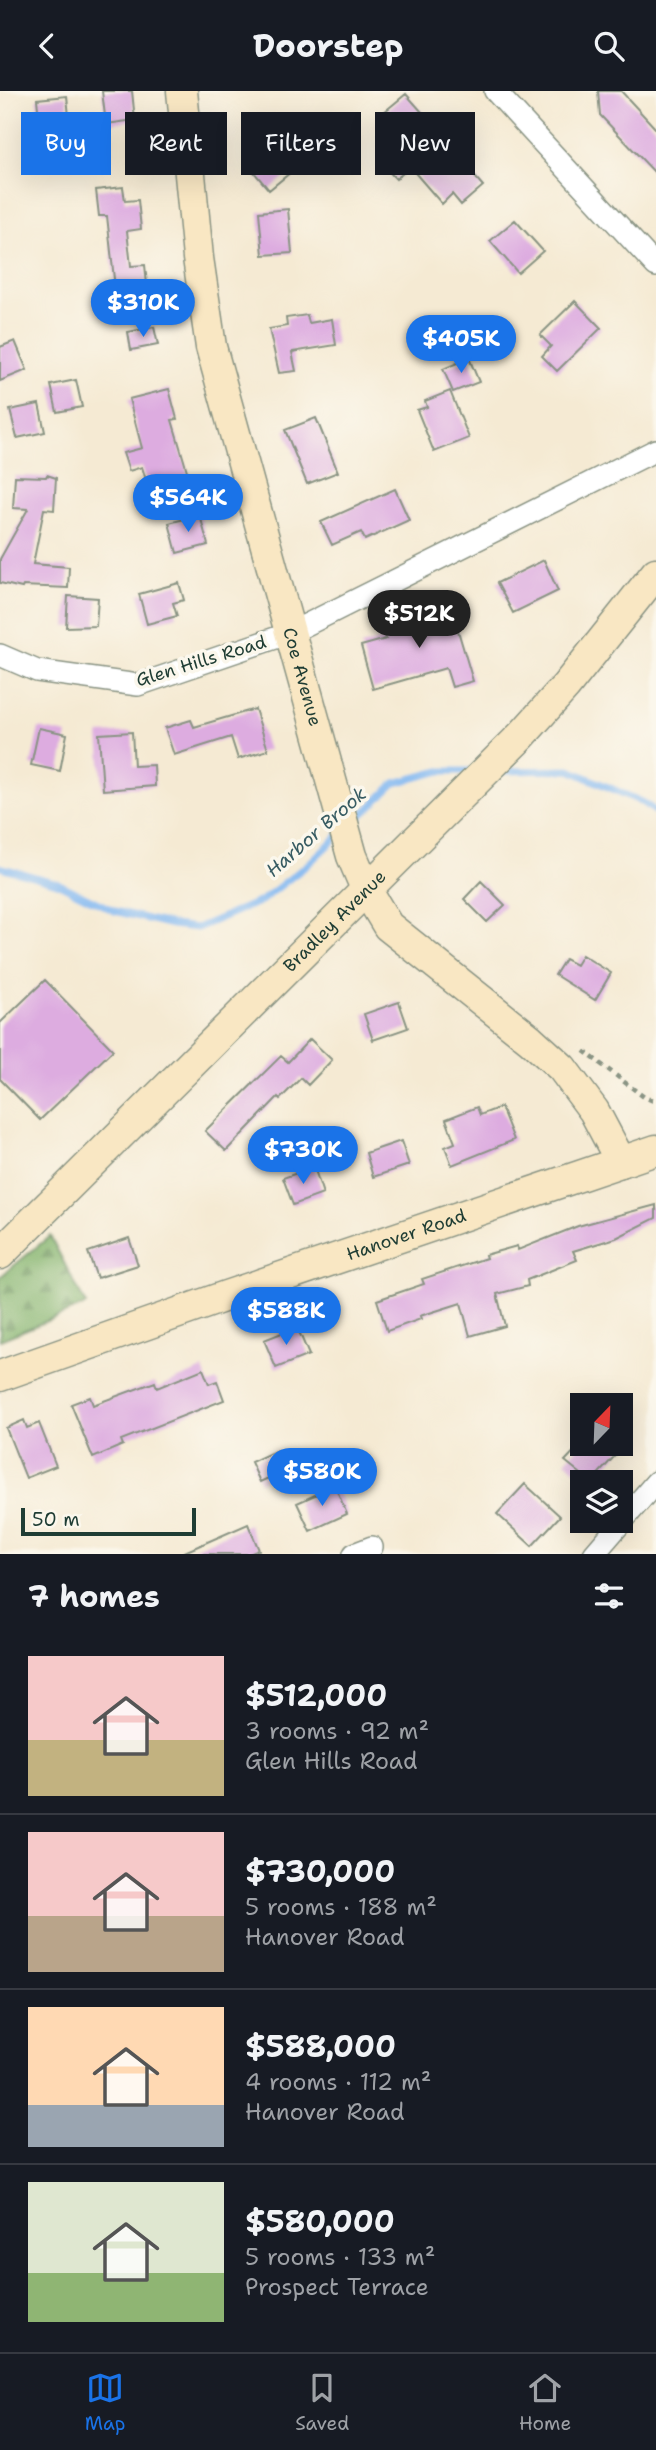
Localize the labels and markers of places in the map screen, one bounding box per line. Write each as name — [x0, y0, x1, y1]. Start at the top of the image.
pin: $310K — [94, 279, 192, 339]
pin: $405K — [412, 315, 510, 375]
pin: $564K — [139, 475, 237, 534]
pin: $512K — [370, 591, 468, 650]
pin: $730K — [254, 1127, 352, 1186]
pin: $588K — [237, 1287, 335, 1347]
pin: $580K — [273, 1449, 371, 1508]

